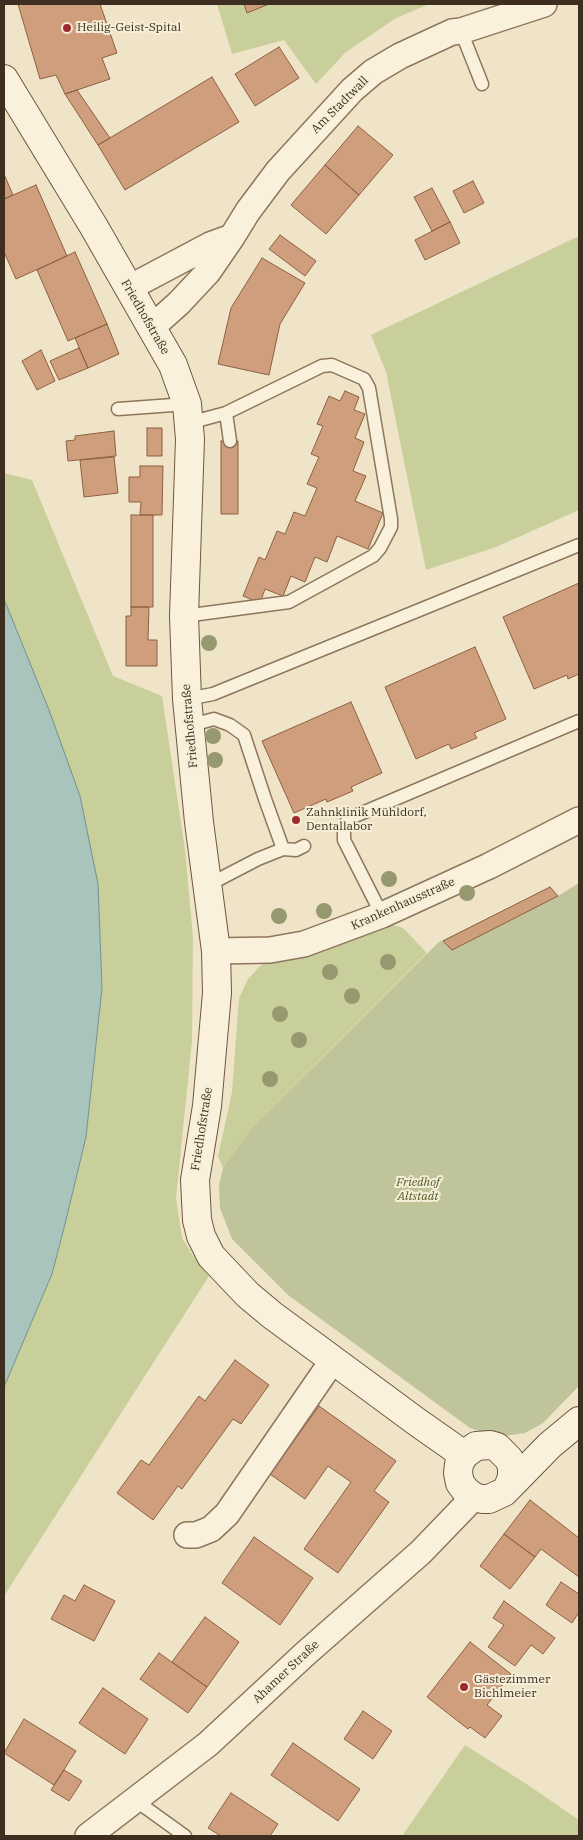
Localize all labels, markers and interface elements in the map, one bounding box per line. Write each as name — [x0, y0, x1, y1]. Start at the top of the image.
place label: Heilig-Geist-Spital — [77, 21, 181, 35]
marker: Heilig-Geist-Spital — [61, 22, 73, 34]
street label: Am Stadtwall — [308, 73, 372, 137]
street label: Friedhofstraße — [118, 277, 172, 357]
street label: Friedhofstraße — [179, 683, 201, 769]
place label: Zahnklinik Mühldorf, Dentallabor — [306, 806, 427, 834]
marker: Zahnklinik Mühldorf, Dentallabor — [290, 814, 302, 826]
street label: Krankenhausstraße — [349, 875, 457, 933]
street label: Friedhofstraße — [188, 1086, 216, 1172]
park label: Friedhof Altstadt — [396, 1176, 440, 1204]
street label: Ahamer Straße — [250, 1638, 322, 1706]
place label: Gästezimmer Bichlmeier — [474, 1673, 550, 1701]
marker: Gästezimmer Bichlmeier — [458, 1681, 470, 1693]

